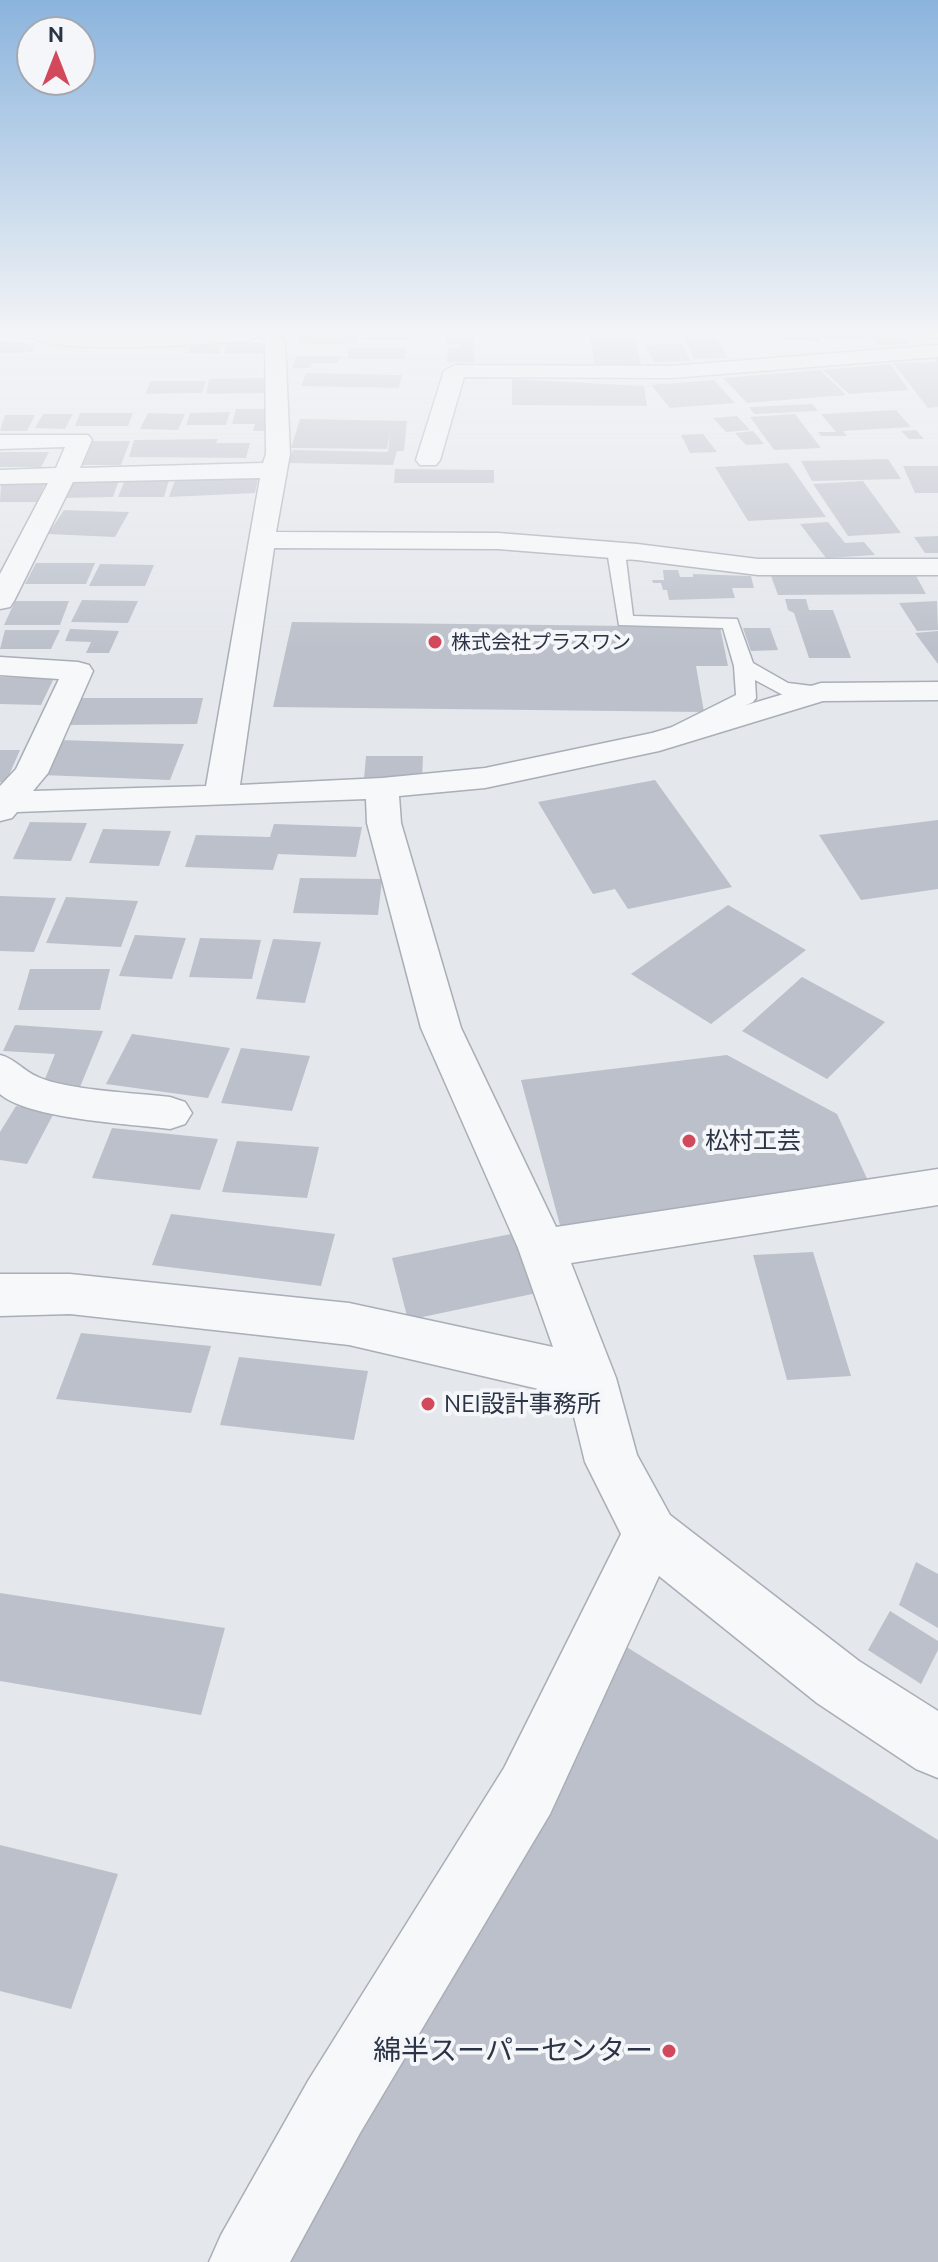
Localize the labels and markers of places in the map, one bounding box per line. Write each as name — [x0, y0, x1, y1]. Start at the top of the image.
place label: 株式会社プラスワン — [451, 630, 631, 654]
marker: 株式会社プラスワン — [426, 633, 444, 651]
place label: 松村工芸 — [705, 1127, 801, 1155]
marker: 松村工芸 — [680, 1132, 698, 1150]
place label: NEI設計事務所 — [444, 1390, 601, 1418]
marker: NEI設計事務所 — [419, 1395, 437, 1413]
place label: 綿半スーパーセンター — [373, 2034, 653, 2068]
marker: 綿半スーパーセンター — [660, 2042, 678, 2060]

